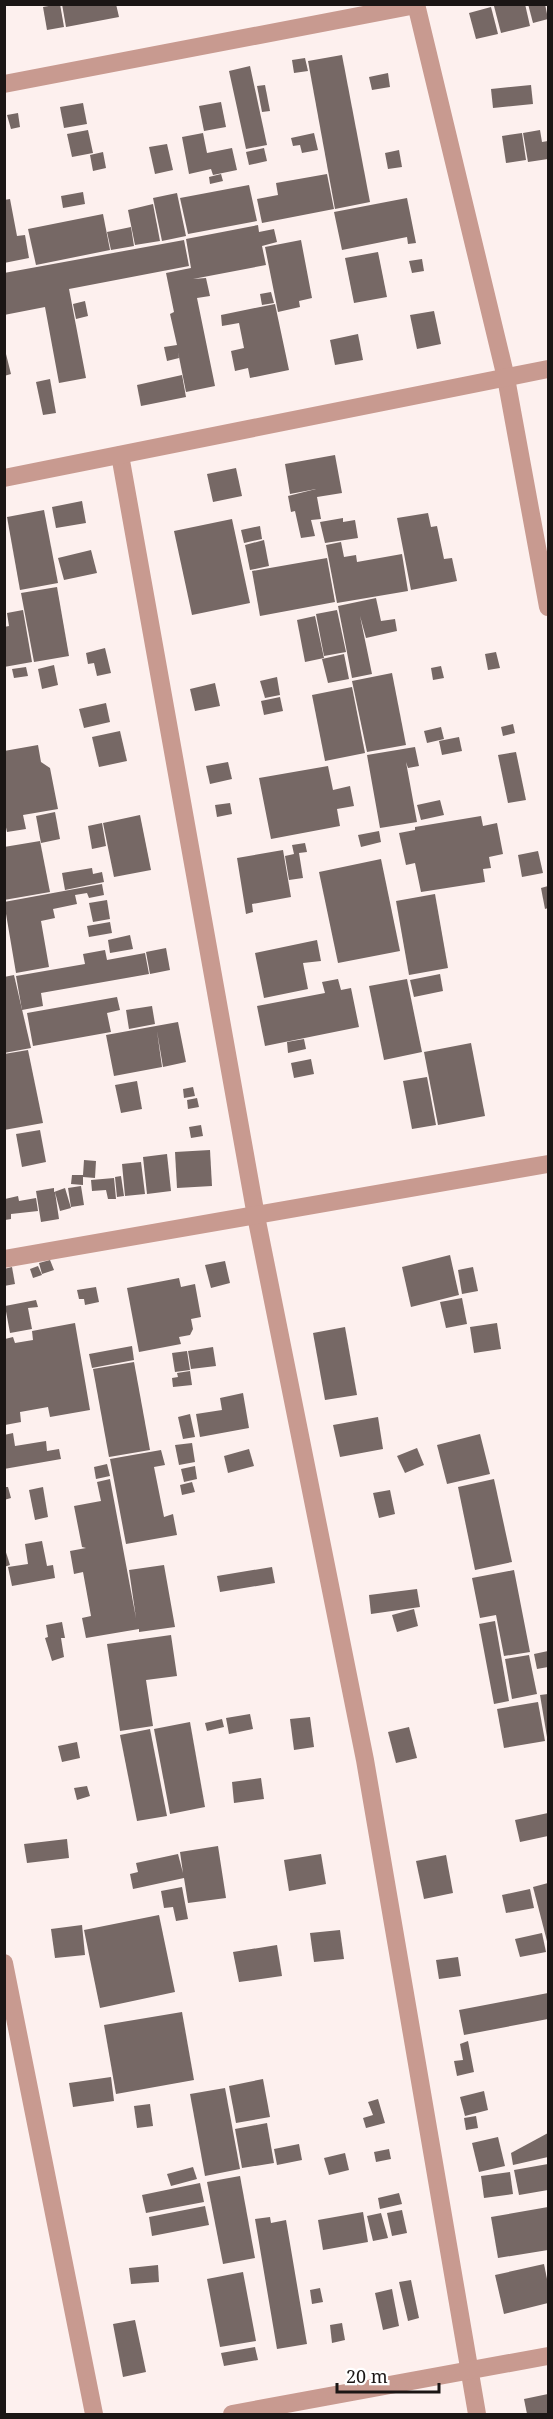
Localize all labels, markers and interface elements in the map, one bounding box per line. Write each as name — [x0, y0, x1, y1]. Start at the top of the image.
scale bar — [337, 2356, 439, 2394]
text: 20 m — [346, 2364, 388, 2388]

